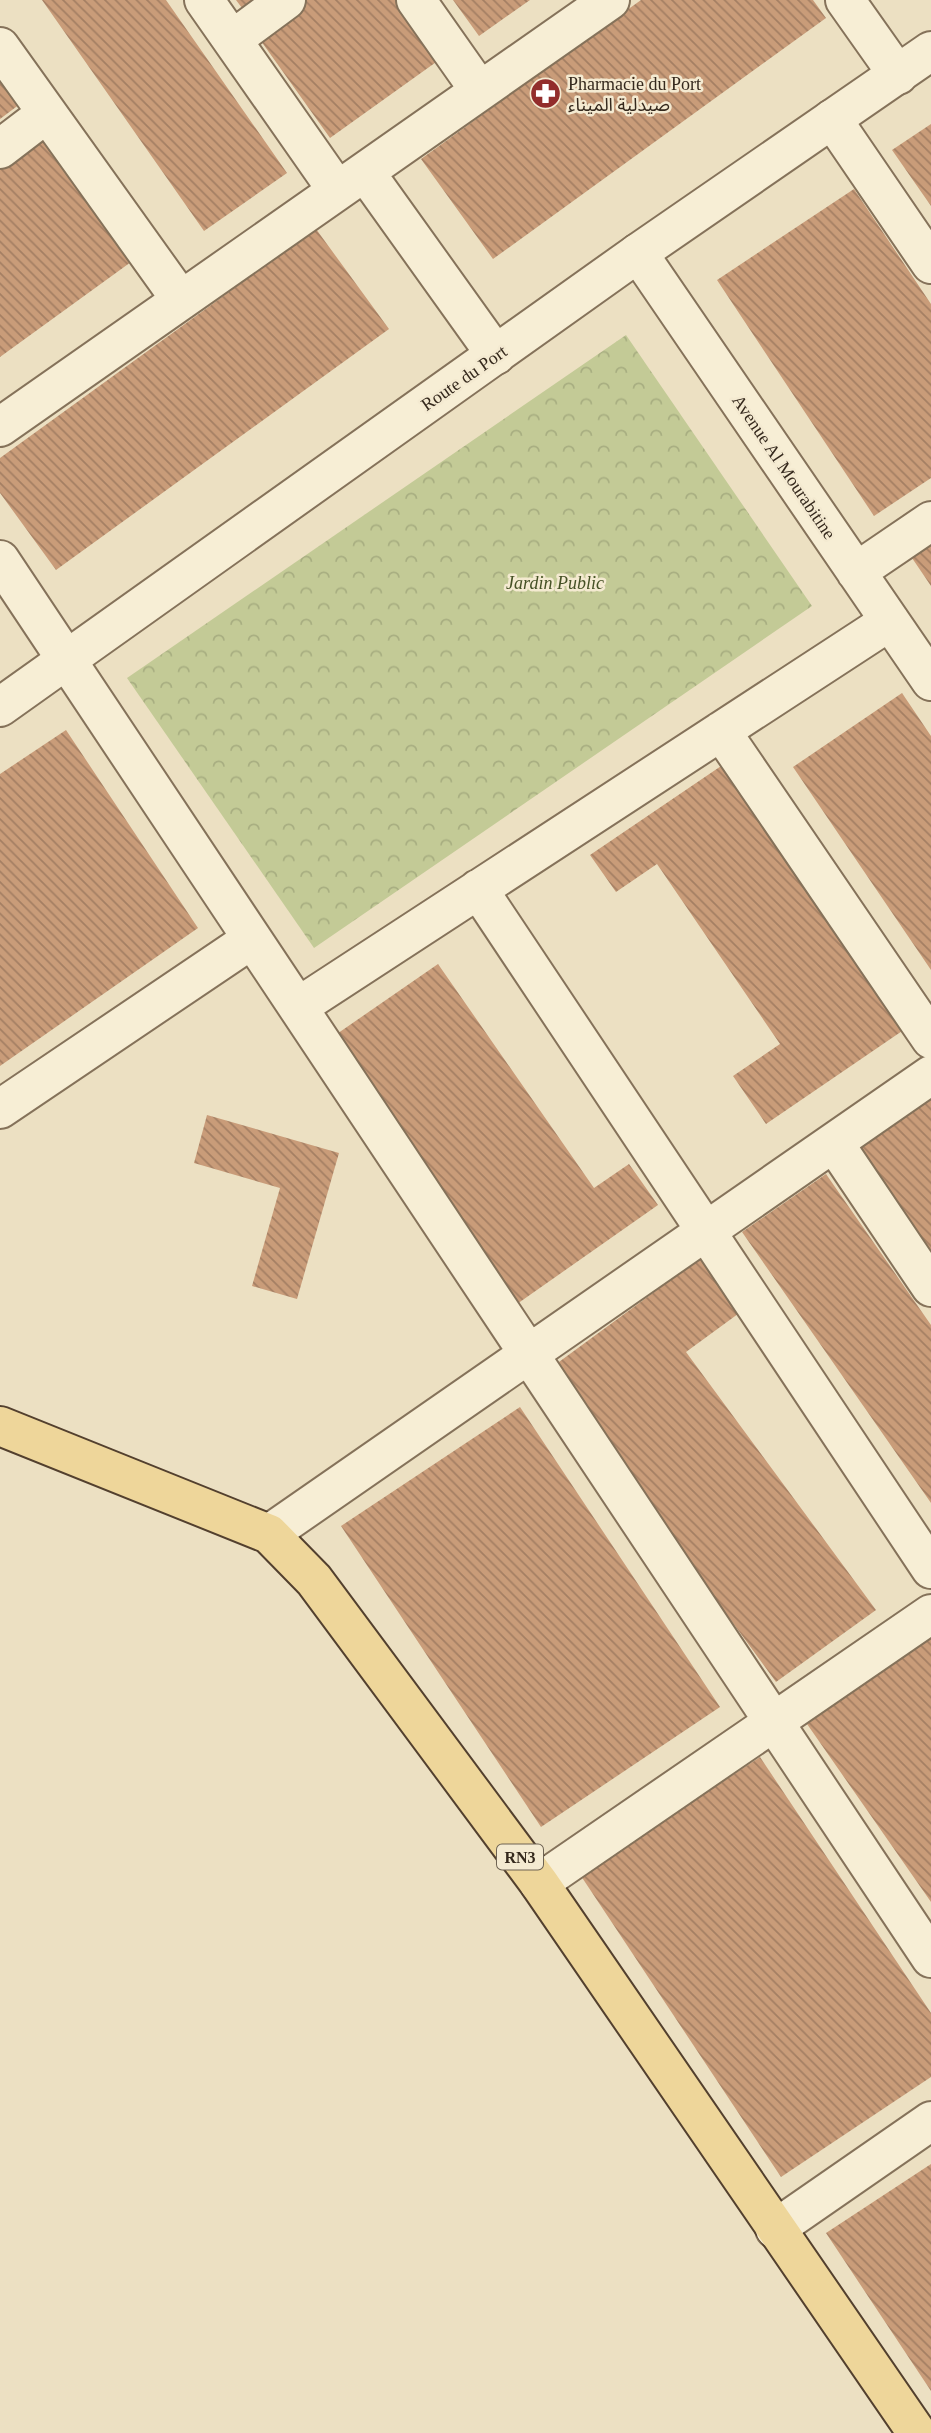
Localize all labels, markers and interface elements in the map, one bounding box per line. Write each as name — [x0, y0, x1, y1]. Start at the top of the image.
place label: Pharmacie du Port صيدلية الميناء — [568, 74, 701, 115]
pharmacy icon: Pharmacie du Port صيدلية الميناء — [528, 77, 562, 111]
street label: Route du Port — [417, 341, 511, 415]
street label: Avenue Al Mourabitine — [728, 391, 840, 543]
park label: Jardin Public — [506, 573, 604, 593]
road number: RN3 — [497, 1844, 543, 1870]

